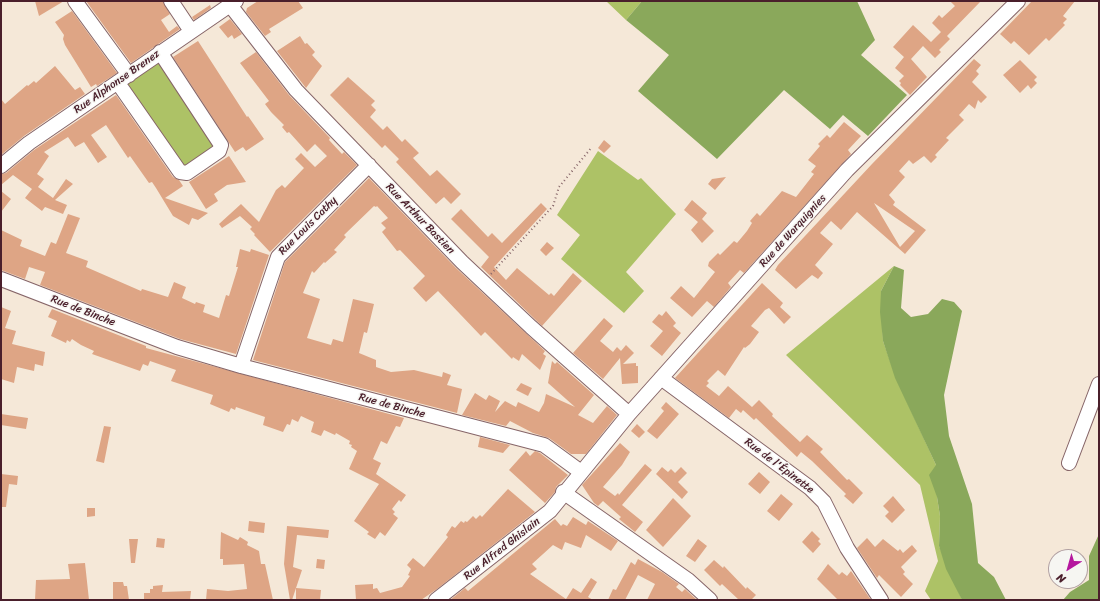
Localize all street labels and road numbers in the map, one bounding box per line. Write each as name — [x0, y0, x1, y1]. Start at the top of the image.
street label: Rue Alphonse Brenez — [71, 47, 163, 117]
street label: Rue Arthur Bastien — [383, 181, 457, 257]
street label: Rue de Warquignies — [757, 192, 829, 270]
street label: Rue Louis Cathy — [276, 194, 340, 258]
street label: Rue de Binche — [49, 293, 117, 329]
street label: Rue de Binche — [357, 391, 427, 421]
street label: Rue de l'Épinette — [742, 436, 816, 496]
street label: Rue Alfred Ghislain — [461, 515, 543, 583]

